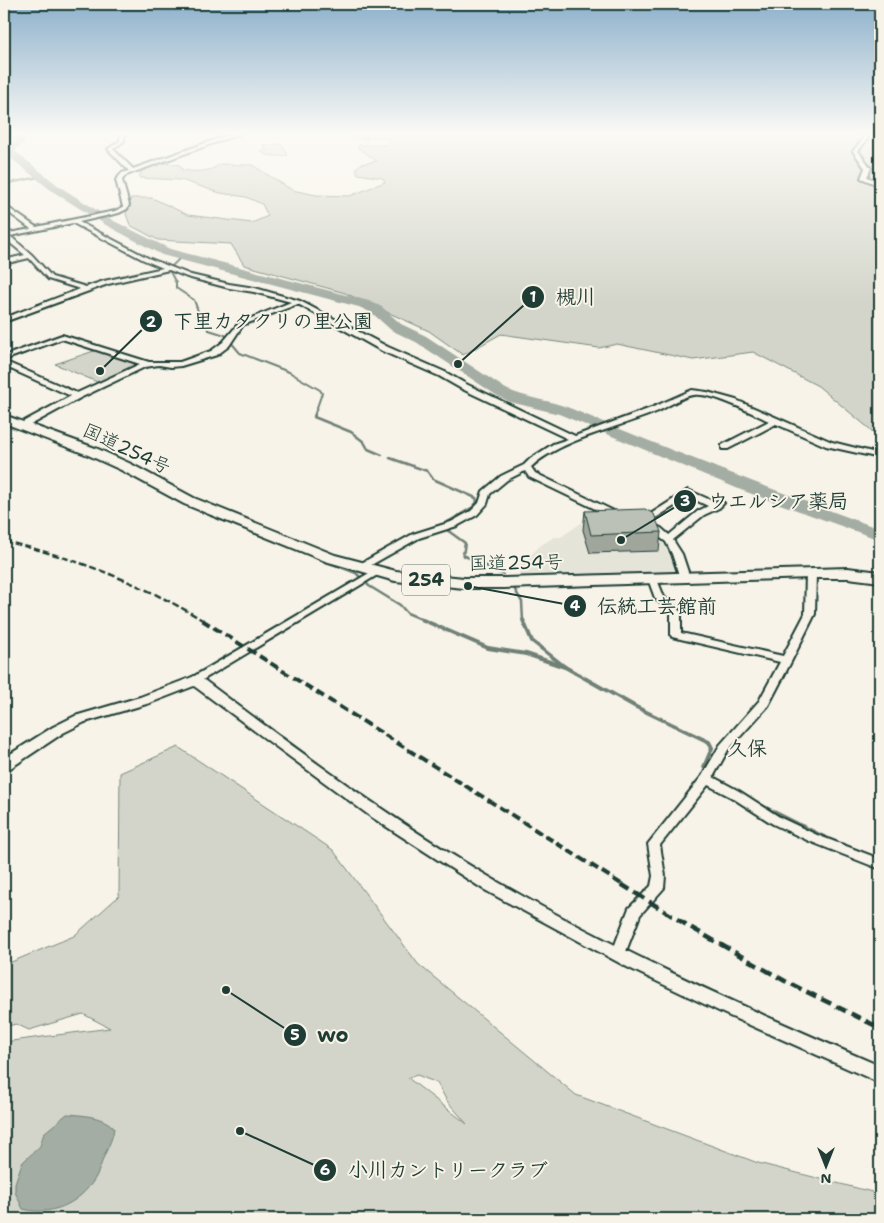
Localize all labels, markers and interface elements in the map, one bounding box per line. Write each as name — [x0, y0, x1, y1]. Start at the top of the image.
callout: 槻川 — [521, 279, 606, 314]
text: 槻川 — [556, 284, 596, 310]
text: 1 — [530, 287, 537, 307]
callout: 下里カタクリの里公園 — [138, 304, 383, 339]
text: 下里カタクリの里公園 — [173, 308, 373, 334]
text: 2 — [146, 312, 157, 332]
street label: 国道254号 — [79, 417, 175, 480]
callout: ウエルシア薬局 — [673, 483, 858, 518]
text: ウエルシア薬局 — [708, 488, 848, 514]
text: 3 — [680, 491, 690, 511]
street label: 国道254号 — [469, 549, 563, 576]
road number: 254 — [402, 564, 450, 596]
callout: 伝統工芸館前 — [562, 589, 727, 624]
text: 伝統工芸館前 — [597, 593, 717, 619]
text: 4 — [570, 596, 581, 616]
district label: 久保 — [727, 735, 767, 761]
callout: wo — [282, 1017, 358, 1052]
text: wo — [317, 1022, 349, 1048]
text: 5 — [290, 1025, 300, 1045]
north arrow — [802, 1140, 852, 1190]
callout: 小川カントリークラブ — [313, 1152, 558, 1187]
text: 小川カントリークラブ — [348, 1157, 548, 1183]
text: 6 — [320, 1160, 330, 1180]
text: N — [820, 1170, 832, 1188]

